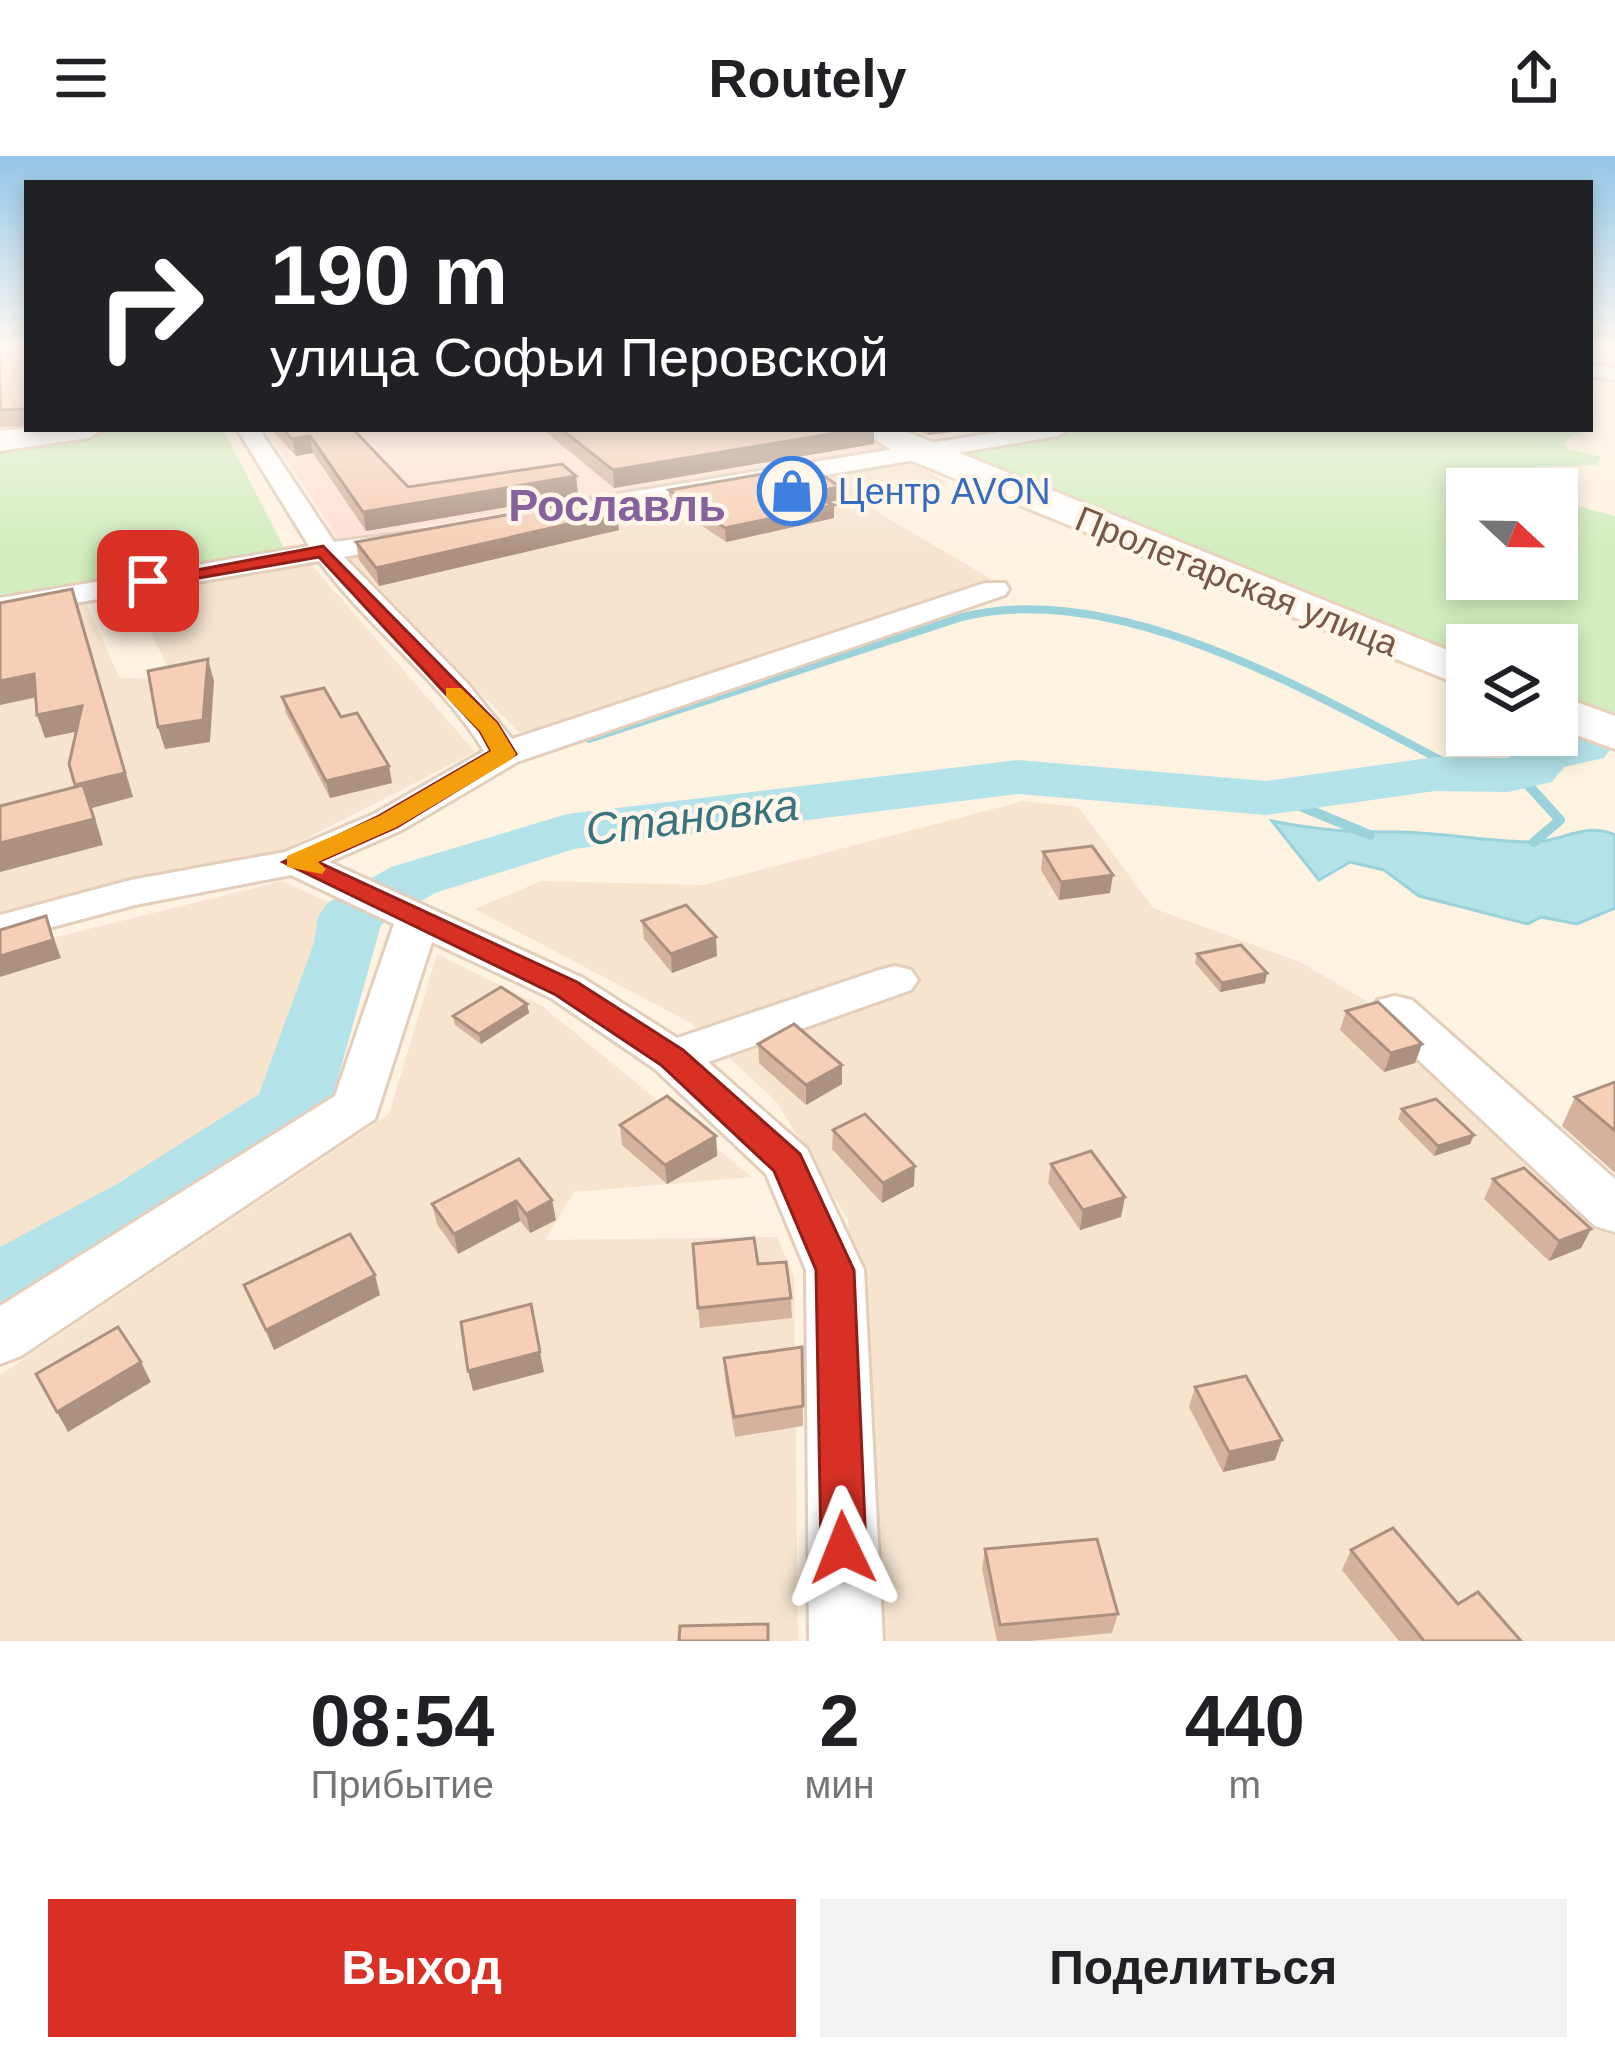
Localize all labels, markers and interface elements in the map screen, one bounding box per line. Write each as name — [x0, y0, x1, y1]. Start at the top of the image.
icon: menu — [48, 45, 114, 111]
icon: share — [1501, 45, 1567, 111]
text: Routely — [708, 48, 907, 108]
icon: right — [72, 228, 228, 384]
text: 190 m — [270, 228, 508, 322]
text: улица Софьи Перовской — [270, 327, 889, 387]
shop icon: Центр AVON — [757, 456, 827, 526]
north arrow — [1446, 468, 1578, 600]
map controls — [1446, 468, 1578, 756]
place label: Центр AVON — [838, 471, 1050, 512]
district label: Рославль — [508, 480, 726, 531]
street label: Пролетарская улица — [1070, 498, 1405, 665]
pin — [97, 530, 199, 632]
icon: arrive — [115, 548, 181, 614]
button: layers — [1446, 624, 1578, 756]
water label: Становка — [583, 779, 801, 855]
position arrow — [780, 1485, 906, 1611]
text: 08:54 — [310, 1681, 494, 1761]
text: 2 — [819, 1681, 860, 1761]
text: 440 — [1185, 1681, 1305, 1761]
text: Прибытие — [311, 1763, 494, 1806]
text: мин — [804, 1763, 875, 1806]
text: m — [1229, 1763, 1261, 1806]
button: Выход — [48, 1899, 796, 2037]
button: Поделиться — [820, 1899, 1567, 2037]

